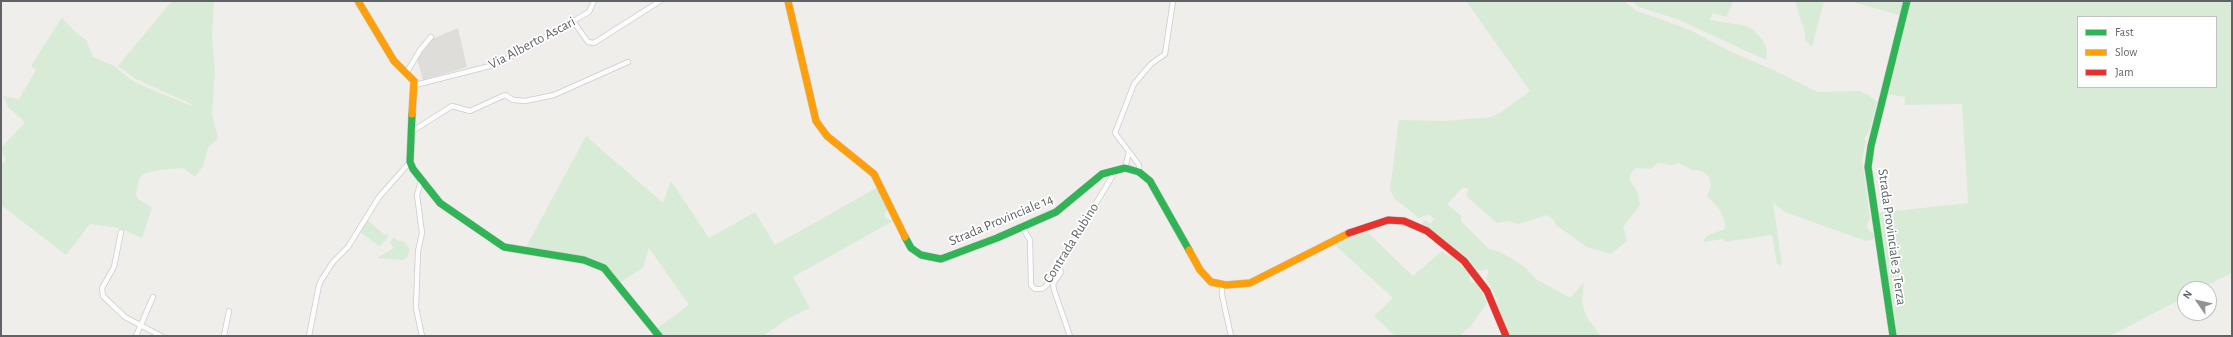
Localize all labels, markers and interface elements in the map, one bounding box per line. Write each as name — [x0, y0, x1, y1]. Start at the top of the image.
street label: Via Alberto Ascari — [486, 13, 578, 73]
legend — [2077, 16, 2217, 88]
text: Fast — [2115, 26, 2134, 38]
text: Slow — [2115, 46, 2137, 58]
text: Jam — [2115, 66, 2134, 78]
street label: Strada Provinciale 3 Terza — [1874, 168, 1910, 306]
street label: Strada Provinciale 14 — [946, 190, 1056, 250]
street label: Contrada Rubino — [1040, 200, 1102, 286]
north arrow — [2177, 281, 2217, 321]
text: N — [2181, 288, 2194, 301]

